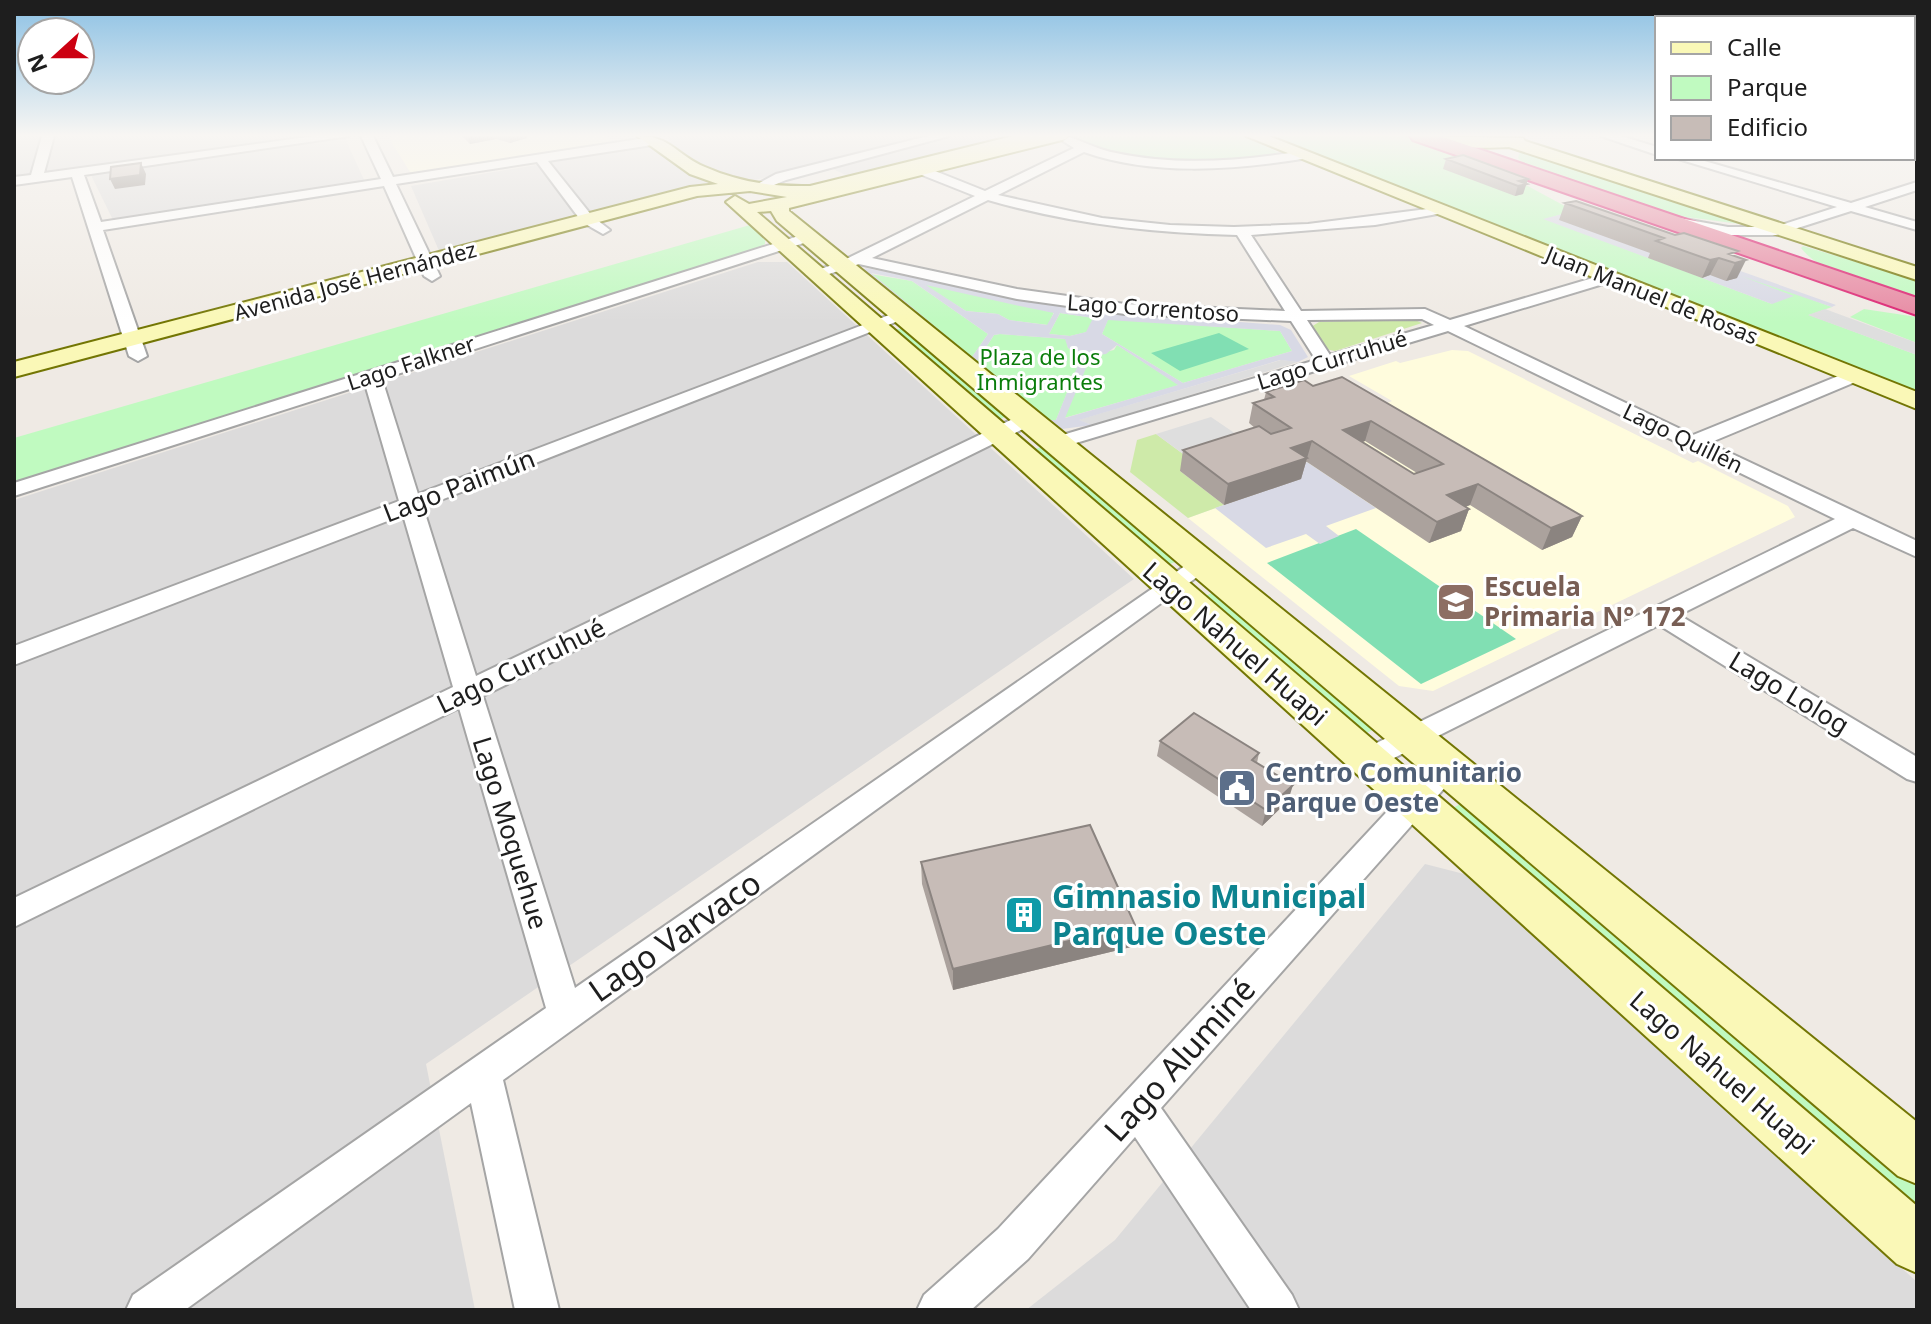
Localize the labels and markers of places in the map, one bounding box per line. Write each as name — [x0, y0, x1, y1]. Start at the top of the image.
place label: Escuela Primaria N° 172 — [1484, 568, 1686, 634]
school or university icon: Escuela Primaria N° 172 — [1435, 581, 1477, 623]
place label: Centro Comunitario Parque Oeste — [1265, 754, 1522, 820]
public building icon: Centro Comunitario Parque Oeste — [1216, 767, 1258, 809]
place label: Gimnasio Municipal Parque Oeste — [1052, 874, 1366, 954]
building icon: Gimnasio Municipal Parque Oeste — [1003, 894, 1045, 936]

